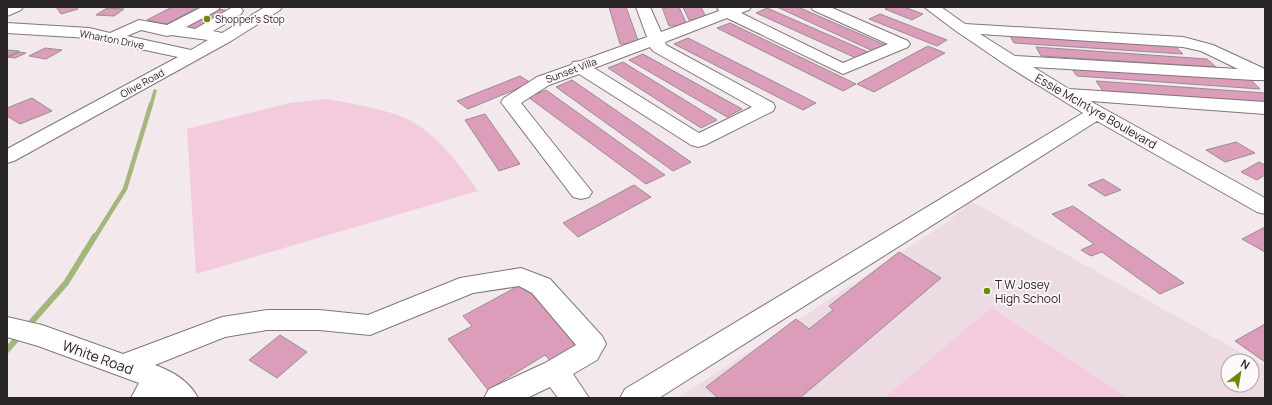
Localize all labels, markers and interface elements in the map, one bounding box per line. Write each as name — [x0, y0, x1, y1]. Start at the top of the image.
place label: Shopper's Stop — [215, 12, 285, 26]
marker: Shopper's Stop — [202, 14, 212, 24]
street label: Wharton Drive — [79, 26, 146, 52]
street label: Sunset Villa — [543, 54, 599, 86]
street label: Olive Road — [117, 65, 167, 101]
street label: Essie McIntyre Boulevard — [1032, 69, 1160, 153]
place label: T W Josey High School — [995, 276, 1061, 307]
marker: T W Josey High School — [982, 286, 992, 296]
street label: White Road — [60, 335, 136, 379]
north arrow — [1220, 353, 1260, 393]
text: N — [1238, 356, 1253, 373]

